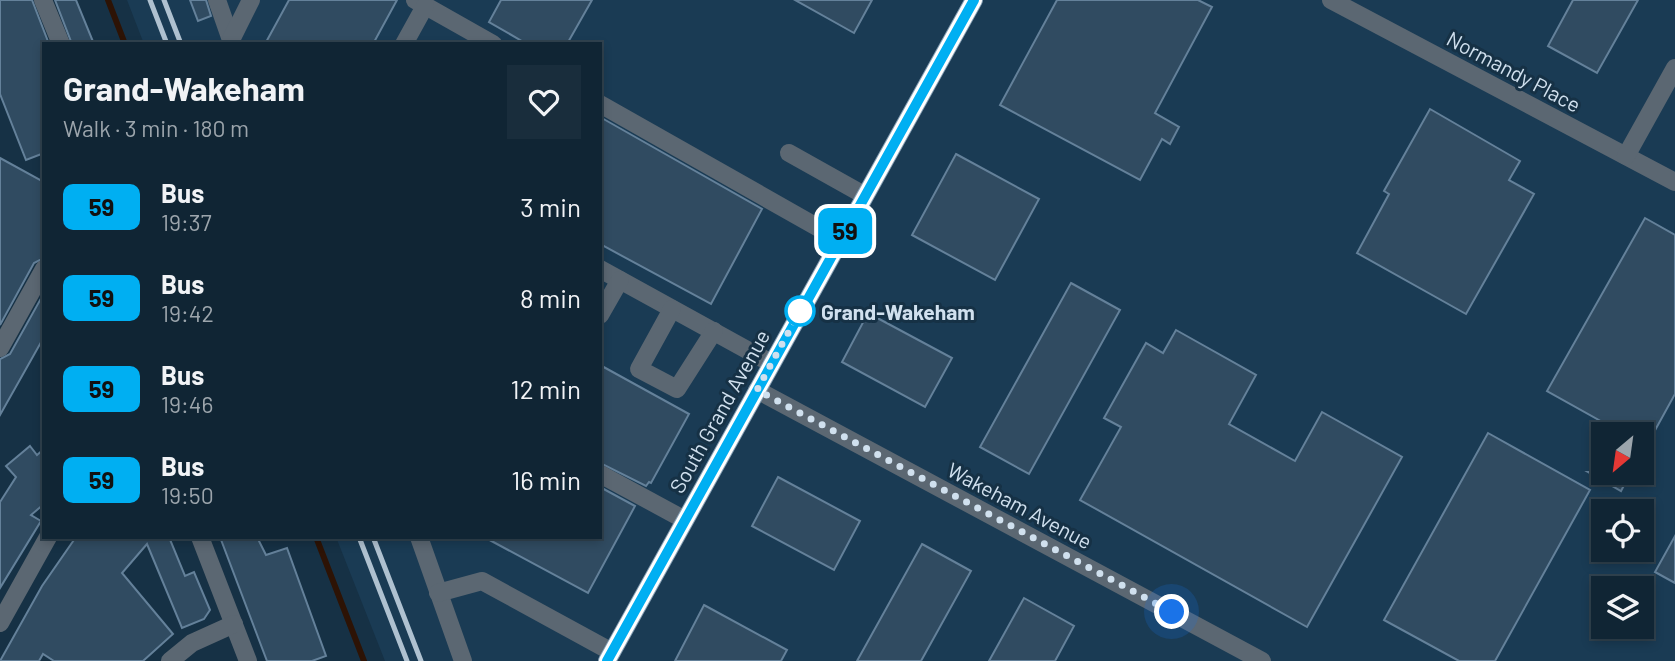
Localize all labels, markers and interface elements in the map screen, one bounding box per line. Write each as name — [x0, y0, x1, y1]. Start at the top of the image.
street label: Normandy Place — [1443, 25, 1585, 117]
button: heart — [507, 65, 581, 139]
text: Grand-Wakeham — [63, 68, 305, 108]
text: Walk · 3 min · 180 m — [63, 114, 249, 142]
text: Bus — [161, 177, 204, 208]
text: 3 min — [520, 191, 581, 222]
text: 59 — [89, 192, 114, 221]
text: 19:37 — [161, 208, 212, 236]
line badge: 59 — [814, 208, 876, 254]
text: 59 — [832, 216, 858, 245]
text: Bus — [161, 268, 204, 299]
text: 8 min — [520, 282, 581, 313]
text: 59 — [89, 283, 114, 312]
marker: Grand-Wakeham — [785, 296, 815, 326]
text: 19:42 — [161, 299, 214, 327]
place label: Grand-Wakeham — [821, 299, 975, 324]
street label: South Grand Avenue — [664, 325, 774, 497]
text: Bus — [161, 359, 204, 390]
text: 12 min — [511, 373, 581, 404]
text: 59 — [89, 374, 114, 403]
text: 19:46 — [161, 390, 213, 418]
north arrow — [1591, 422, 1654, 485]
map controls — [1591, 422, 1654, 639]
text: Bus — [161, 450, 204, 481]
street label: Wakeham Avenue — [944, 456, 1096, 554]
text: 16 min — [511, 464, 581, 495]
text: 59 — [89, 465, 114, 494]
text: 19:50 — [161, 481, 214, 509]
button: locate — [1591, 499, 1654, 562]
button: layers — [1591, 576, 1654, 639]
your location — [1154, 594, 1189, 629]

